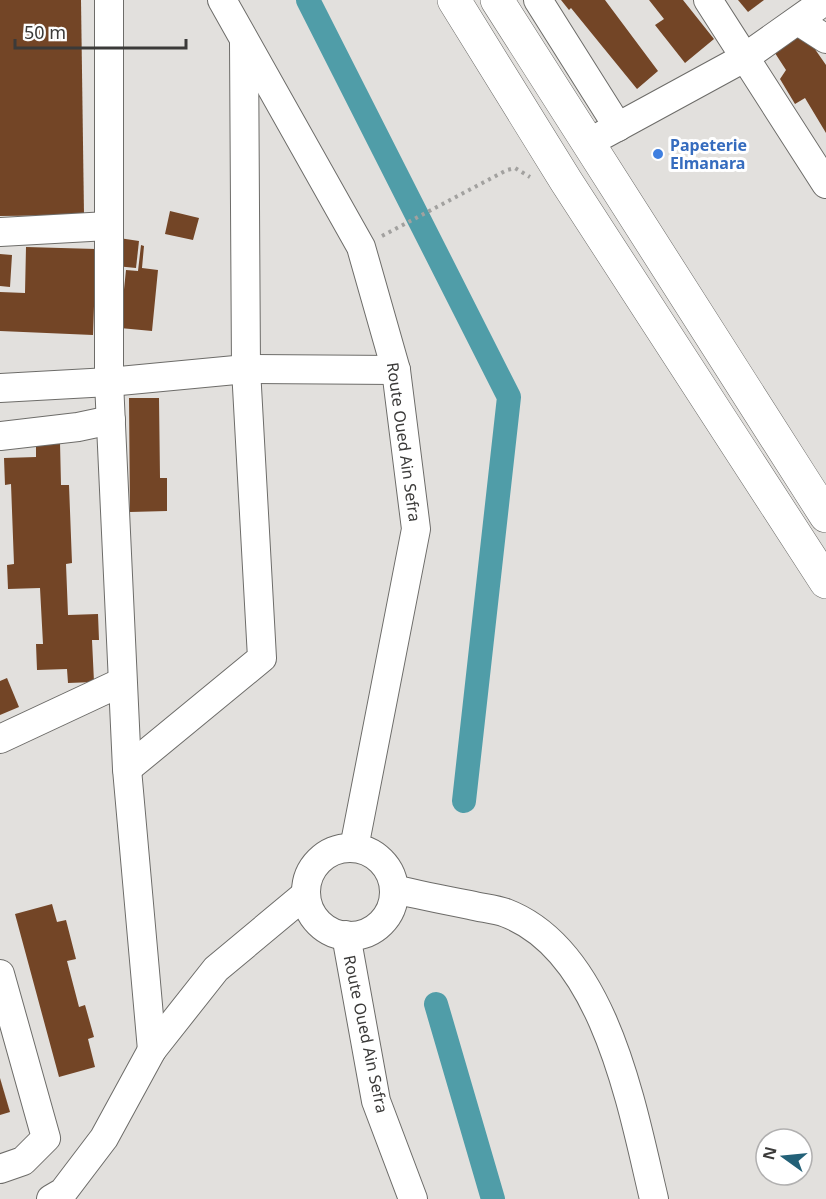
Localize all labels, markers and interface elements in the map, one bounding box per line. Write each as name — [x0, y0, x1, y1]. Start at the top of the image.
scale bar — [15, 12, 186, 50]
text: 50 m — [24, 20, 66, 44]
place label: Papeterie Elmanara — [670, 134, 747, 174]
marker: Papeterie Elmanara — [651, 147, 665, 161]
street label: Route Oued Ain Sefra — [382, 361, 426, 523]
street label: Route Oued Ain Sefra — [339, 953, 393, 1115]
north arrow — [754, 1127, 814, 1187]
text: N — [757, 1144, 782, 1162]

